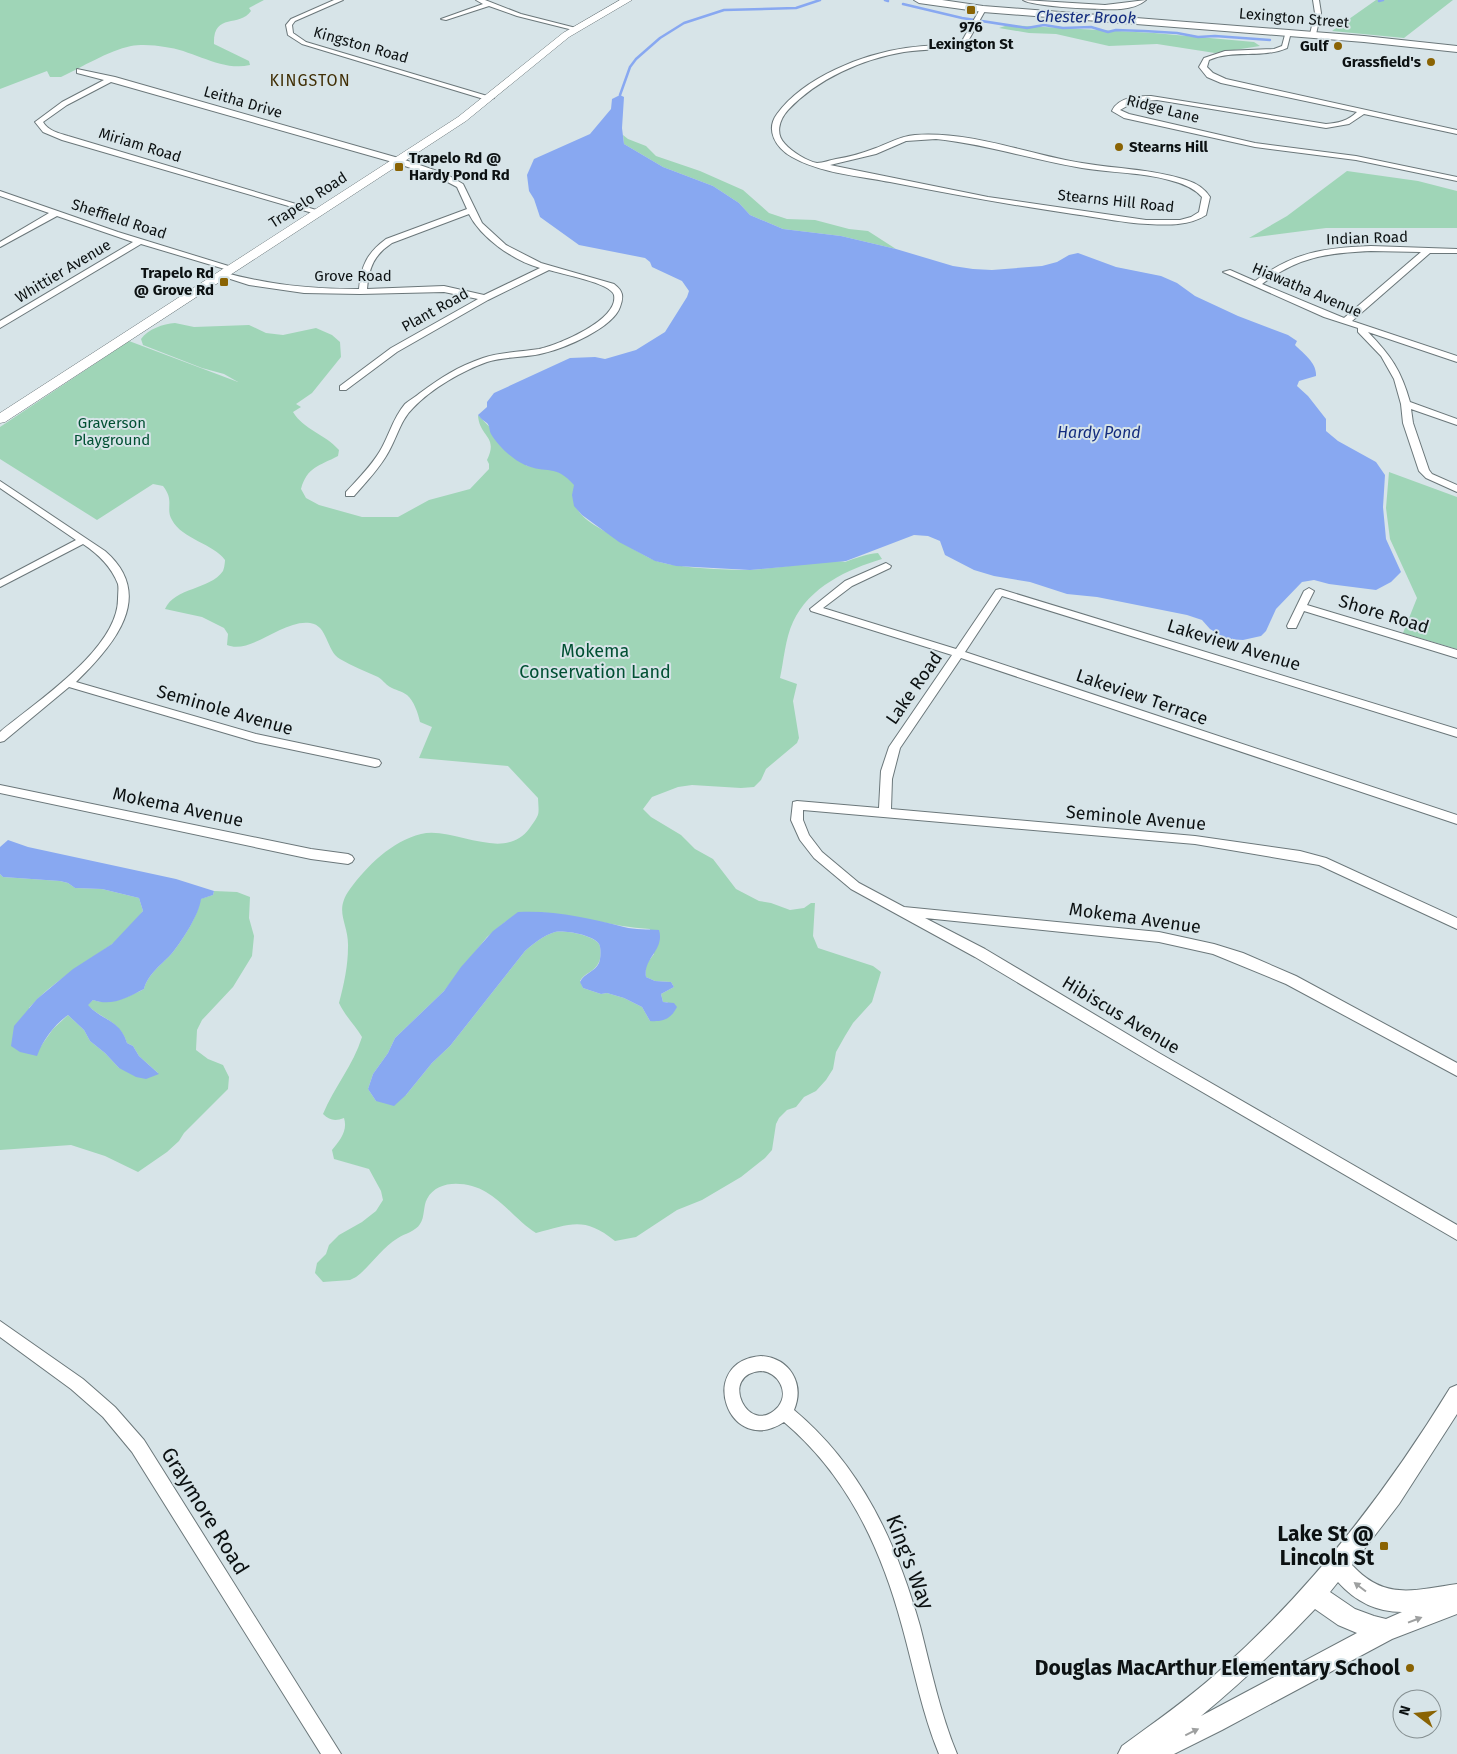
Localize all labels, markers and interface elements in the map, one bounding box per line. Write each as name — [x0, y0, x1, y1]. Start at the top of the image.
marker: 976 Lexington St — [965, 4, 977, 16]
street label: Lexington Street — [1238, 4, 1350, 32]
water label: Chester Brook — [1036, 7, 1136, 27]
place label: 976 Lexington St — [928, 18, 1014, 53]
street label: Kingston Road — [311, 23, 411, 67]
place label: Gulf — [1300, 37, 1330, 55]
marker: Gulf — [1332, 40, 1344, 52]
place label: Grassfield's — [1342, 53, 1421, 71]
marker: Grassfield's — [1425, 56, 1437, 68]
district label: KINGSTON — [269, 71, 351, 90]
street label: Leitha Drive — [202, 82, 284, 122]
street label: Ridge Lane — [1125, 91, 1201, 127]
street label: Miriam Road — [96, 124, 184, 166]
place label: Stearns Hill — [1129, 138, 1209, 156]
marker: Stearns Hill — [1113, 141, 1125, 153]
place label: Trapelo Rd @ Hardy Pond Rd — [409, 149, 510, 184]
marker: Trapelo Rd @ Hardy Pond Rd — [393, 161, 405, 173]
street label: Trapelo Road — [266, 168, 350, 232]
street label: Stearns Hill Road — [1057, 186, 1175, 216]
street label: Sheffield Road — [69, 195, 169, 243]
street label: Indian Road — [1326, 228, 1408, 248]
street label: Whittier Avenue — [12, 235, 114, 307]
street label: Hiawatha Avenue — [1249, 259, 1365, 321]
place label: Trapelo Rd @ Grove Rd — [134, 264, 214, 299]
street label: Grove Road — [314, 267, 392, 285]
marker: Trapelo Rd @ Grove Rd — [218, 276, 230, 288]
street label: Plant Road — [398, 284, 472, 336]
park label: Graverson Playground — [74, 414, 150, 449]
water label: Hardy Pond — [1057, 423, 1141, 442]
street label: Shore Road — [1336, 590, 1432, 638]
street label: Lakeview Avenue — [1165, 614, 1303, 676]
park label: Mokema Conservation Land — [519, 640, 671, 683]
street label: Lake Road — [881, 647, 947, 729]
street label: Lakeview Terrace — [1073, 664, 1211, 730]
street label: Seminole Avenue — [154, 680, 296, 740]
street label: Mokema Avenue — [111, 782, 245, 832]
street label: Seminole Avenue — [1065, 801, 1207, 835]
street label: Mokema Avenue — [1068, 898, 1202, 938]
street label: Hibiscus Avenue — [1058, 971, 1184, 1059]
street label: Graymore Road — [155, 1443, 255, 1579]
street label: King's Way — [880, 1511, 940, 1614]
place label: Lake St @ Lincoln St — [1278, 1521, 1375, 1571]
marker: Lake St @ Lincoln St — [1378, 1540, 1390, 1552]
one-way arrow — [1353, 1582, 1367, 1592]
one-way arrow — [1407, 1615, 1422, 1623]
place label: Douglas MacArthur Elementary School — [1035, 1655, 1401, 1681]
marker: Douglas MacArthur Elementary School — [1404, 1662, 1416, 1674]
north arrow — [1392, 1689, 1442, 1739]
text: N — [1396, 1704, 1414, 1717]
one-way arrow — [1185, 1728, 1199, 1736]

